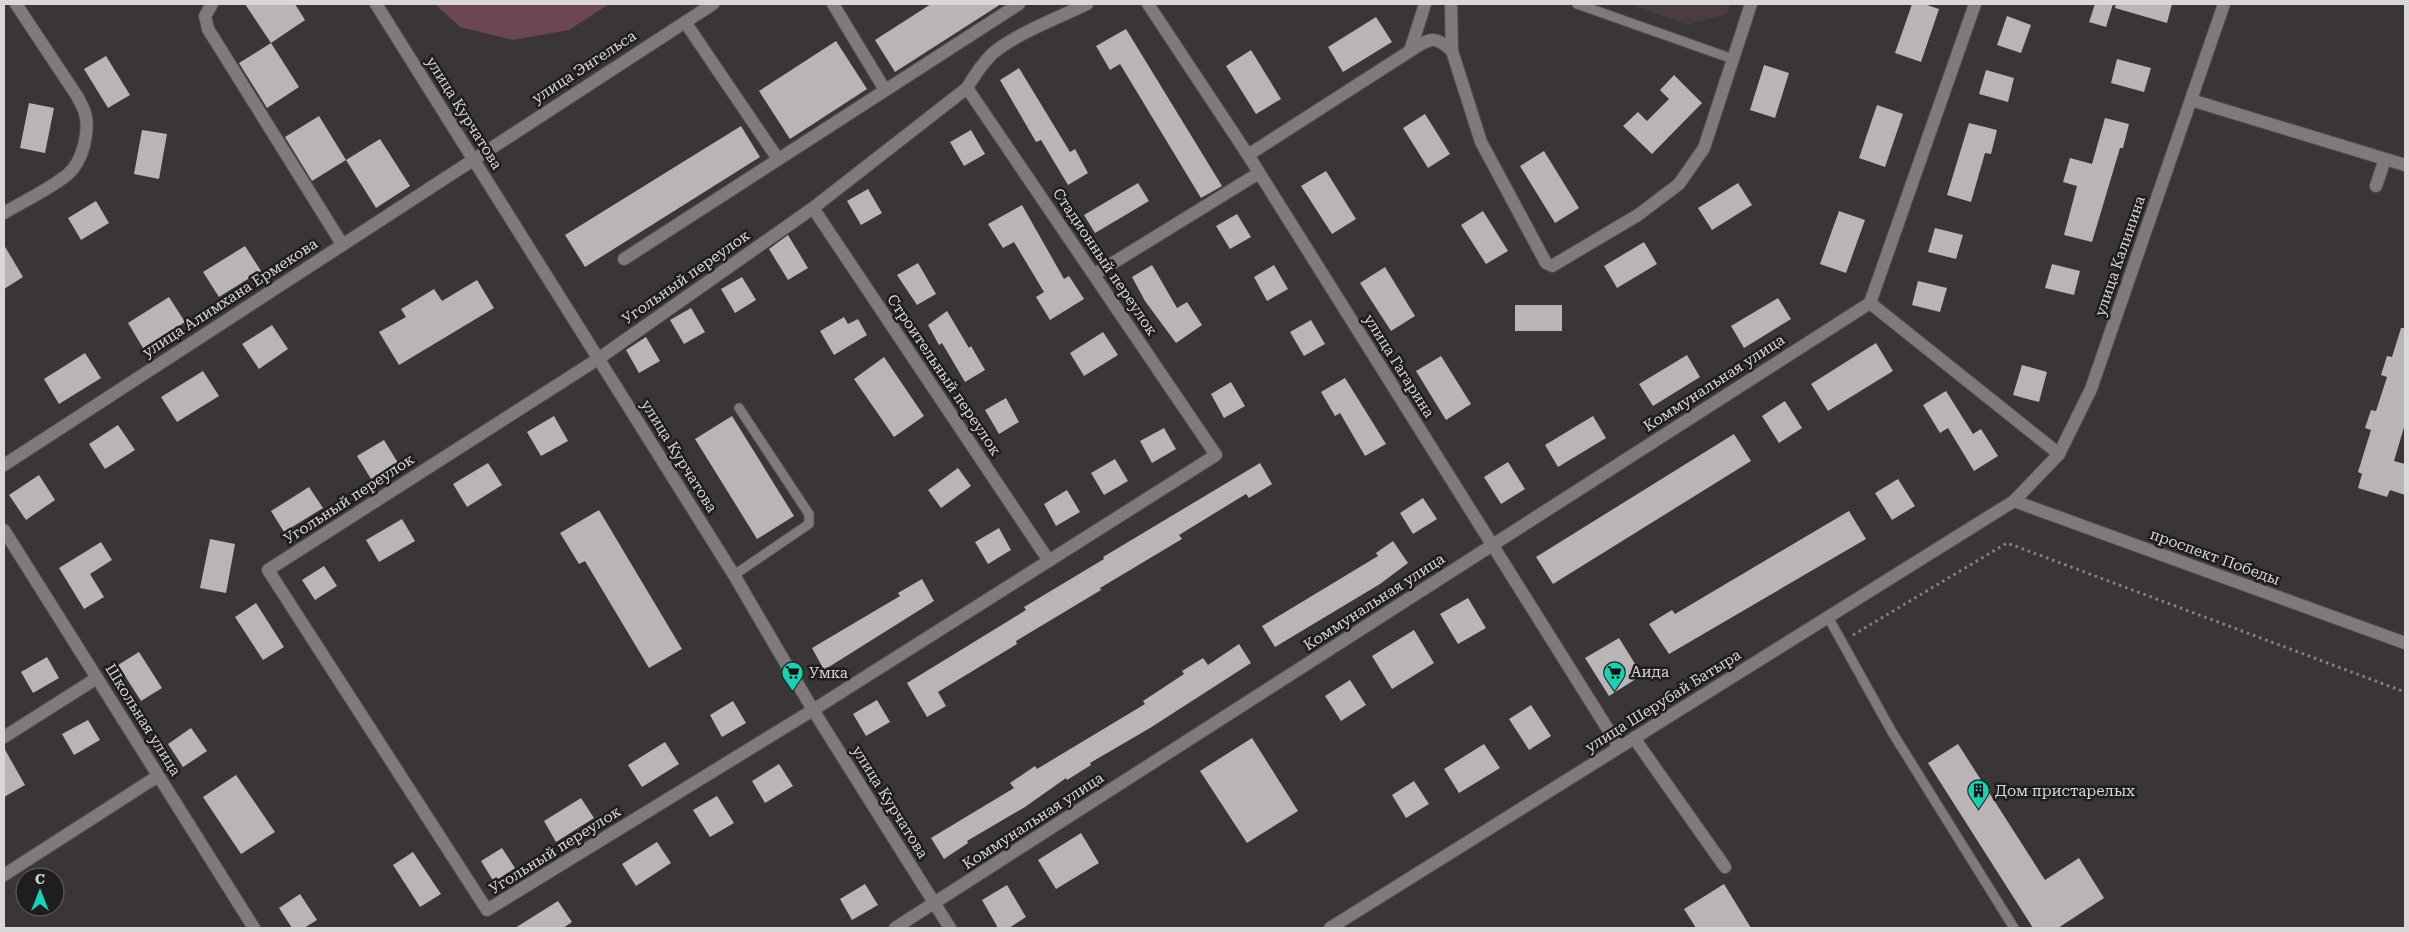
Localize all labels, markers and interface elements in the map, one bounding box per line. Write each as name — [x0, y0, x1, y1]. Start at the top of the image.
street label: улица Энгельса — [529, 27, 639, 107]
street label: улица Курчатова — [422, 53, 506, 173]
street label: Стадионный переулок — [1049, 185, 1161, 340]
street label: улица Калинина — [2091, 194, 2149, 318]
street label: Угольный переулок — [619, 226, 754, 328]
street label: улица Алимхана Ермекова — [139, 235, 321, 361]
street label: Строительный переулок — [883, 291, 1005, 459]
street label: улица Гагарина — [1360, 311, 1438, 421]
street label: Коммунальная улица — [1640, 331, 1788, 435]
street label: улица Курчатова — [637, 396, 721, 516]
street label: Угольный переулок — [280, 450, 418, 548]
street label: проспект Победы — [2148, 525, 2282, 589]
street label: Коммунальная улица — [1300, 550, 1448, 654]
street label: улица Шерубай Батыра — [1582, 646, 1744, 756]
supermarket icon: Аида — [1603, 660, 1627, 691]
street label: Школьная улица — [101, 661, 185, 779]
supermarket icon: Умка — [781, 661, 805, 692]
place label: Аида — [1631, 663, 1669, 681]
place label: Умка — [809, 664, 848, 682]
street label: улица Курчатова — [848, 742, 932, 862]
street label: Коммунальная улица — [959, 769, 1107, 873]
building icon: Дом пристарелых — [1967, 779, 1991, 810]
place label: Дом пристарелых — [1995, 782, 2135, 800]
street label: Угольный переулок — [486, 802, 625, 898]
north arrow — [15, 867, 65, 917]
text: С — [35, 871, 45, 887]

